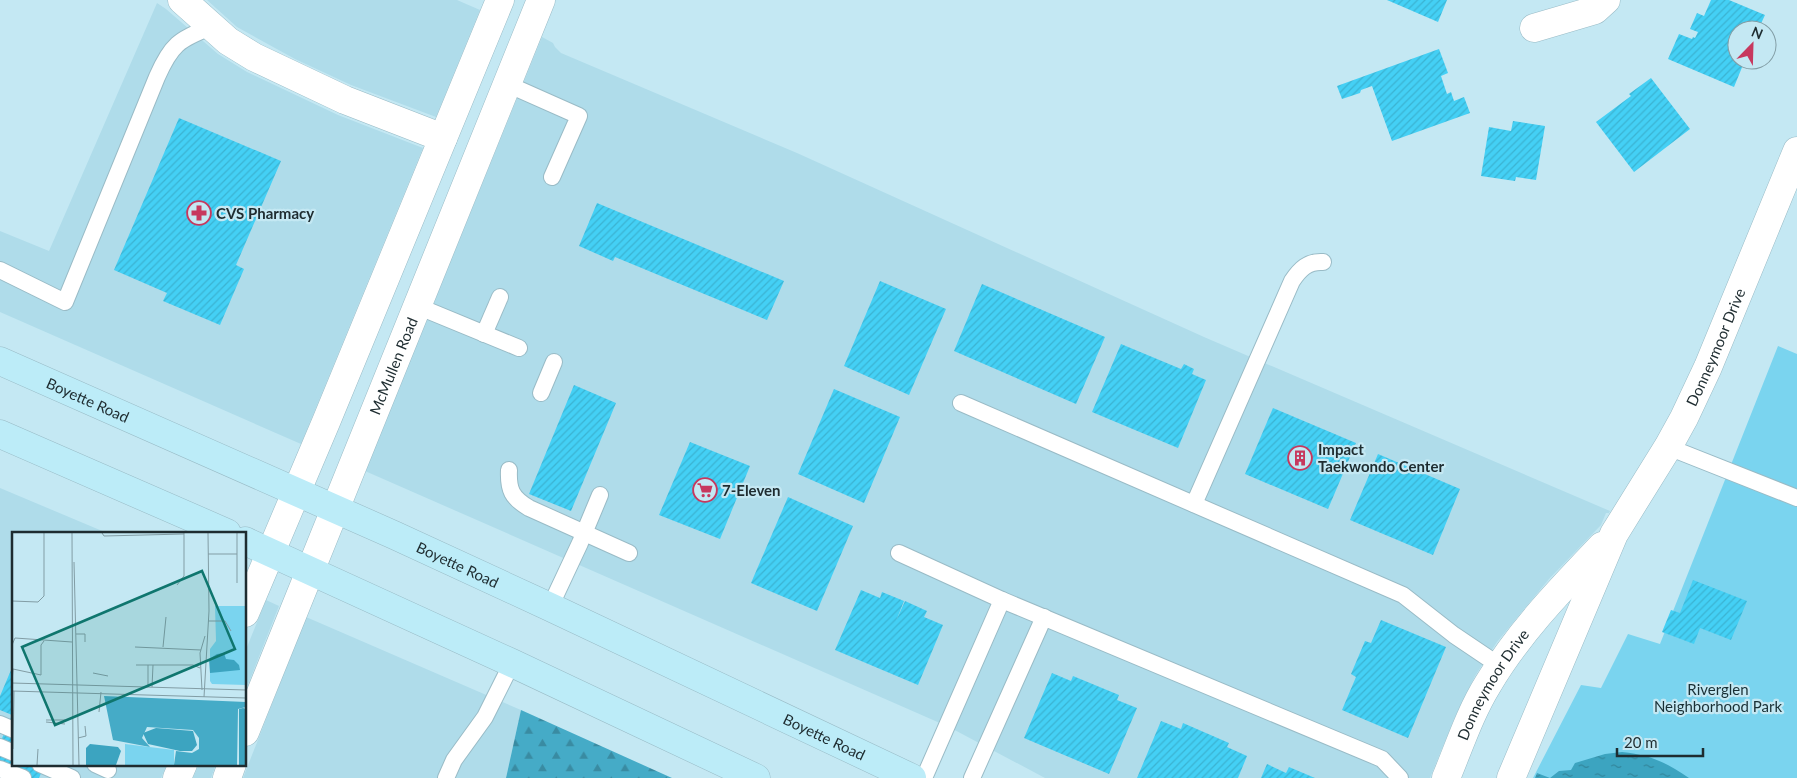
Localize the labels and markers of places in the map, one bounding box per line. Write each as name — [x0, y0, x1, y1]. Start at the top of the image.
pharmacy icon: CVS Pharmacy — [186, 200, 212, 226]
place label: CVS Pharmacy — [216, 204, 314, 222]
place label: Impact Taekwondo Center — [1318, 440, 1444, 475]
building icon: Impact Taekwondo Center — [1287, 445, 1313, 471]
supermarket icon: 7-Eleven — [692, 477, 718, 503]
place label: 7-Eleven — [722, 481, 781, 499]

